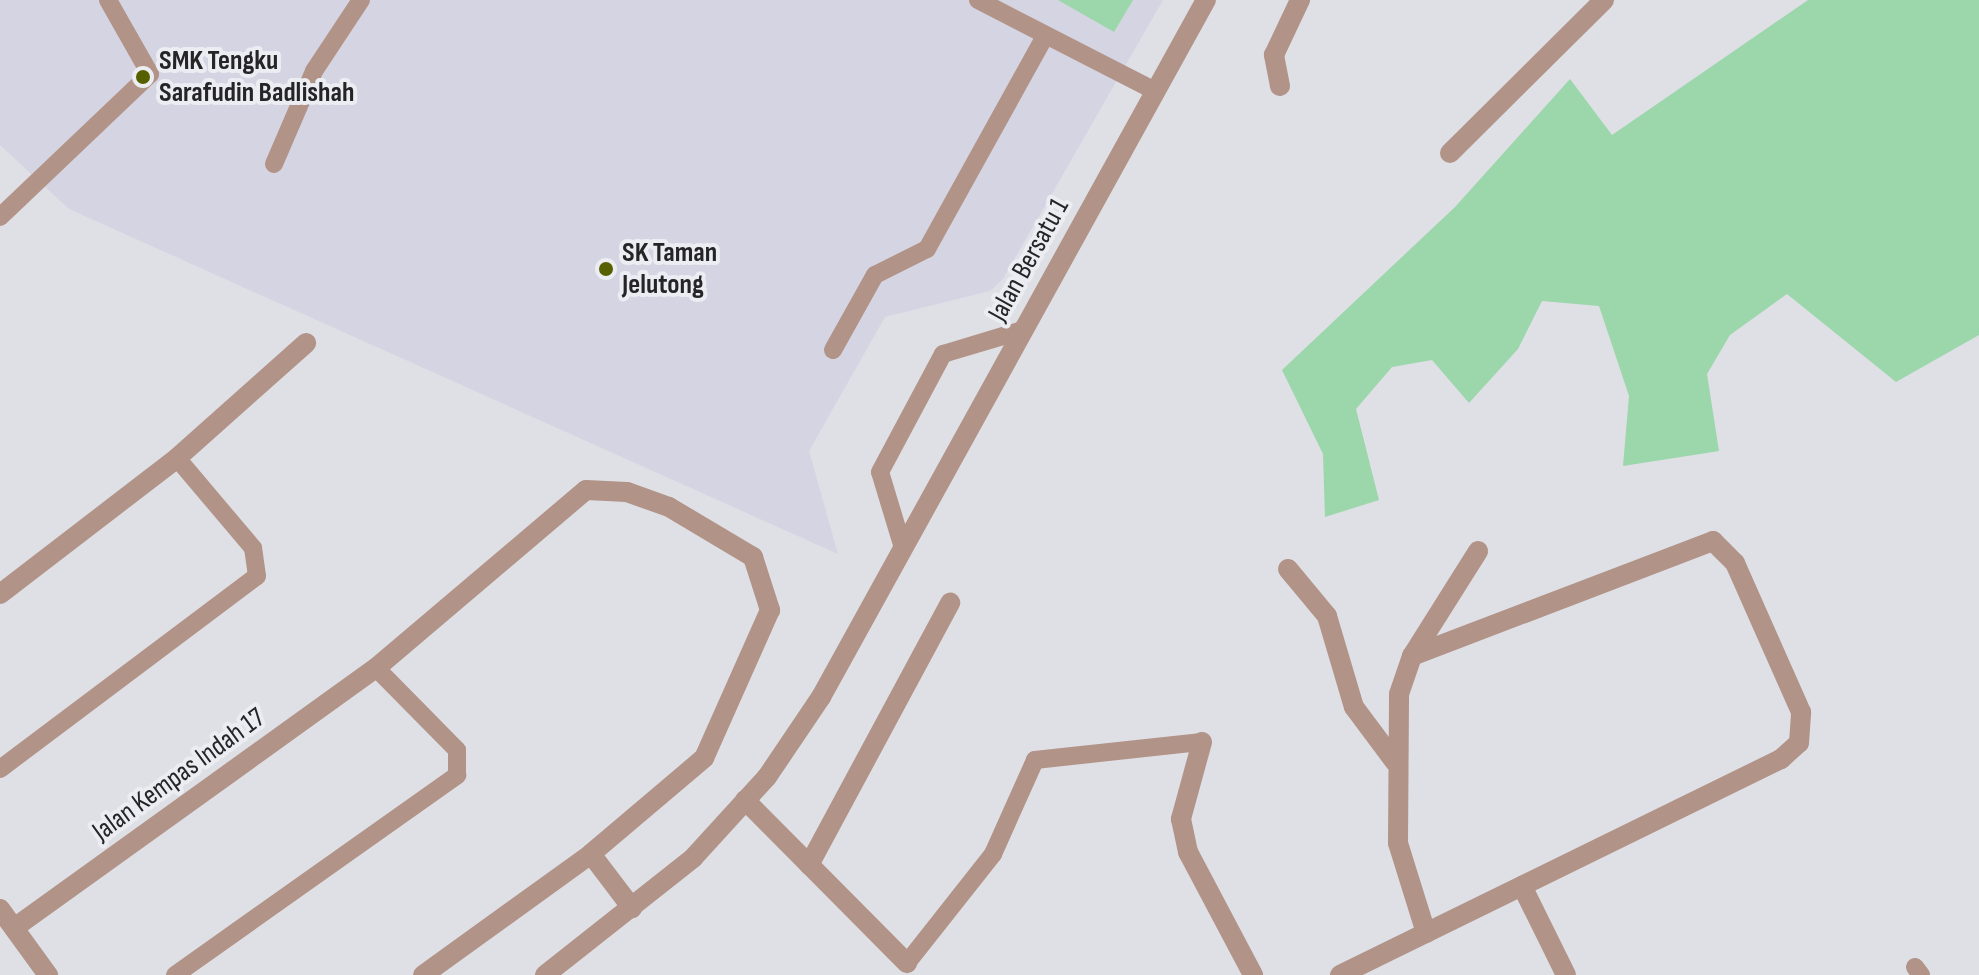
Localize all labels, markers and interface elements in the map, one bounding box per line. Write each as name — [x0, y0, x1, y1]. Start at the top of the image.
place label: SMK Tengku Sarafudin Badlishah — [159, 44, 354, 110]
marker: SMK Tengku Sarafudin Badlishah — [134, 68, 152, 86]
street label: Jalan Bersatu 1 — [981, 193, 1077, 327]
place label: SK Taman Jelutong — [622, 236, 717, 302]
marker: SK Taman Jelutong — [597, 260, 615, 278]
street label: Jalan Kempas Indah 17 — [86, 701, 272, 849]

